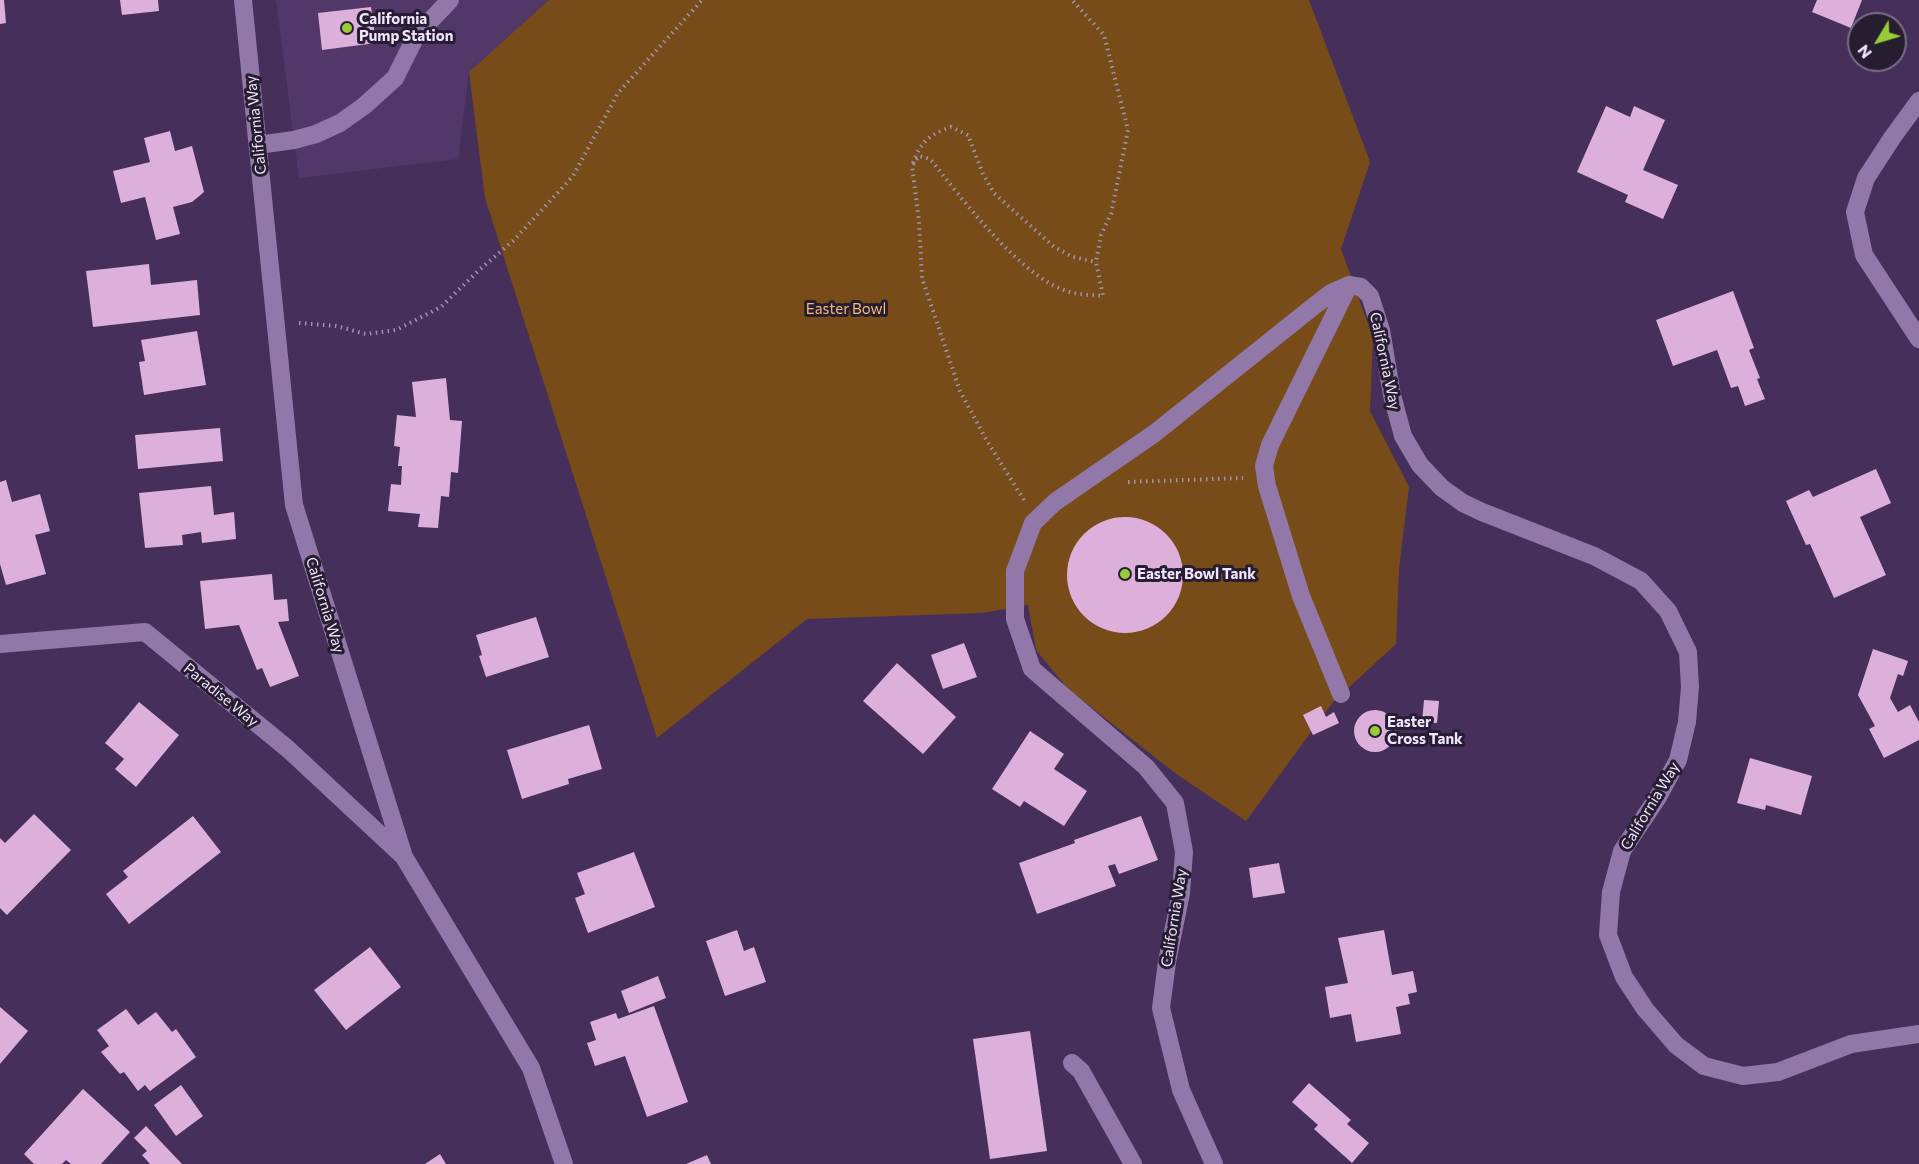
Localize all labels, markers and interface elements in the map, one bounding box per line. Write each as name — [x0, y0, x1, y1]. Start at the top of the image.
place label: California Pump Station — [359, 10, 453, 45]
north arrow — [1847, 12, 1907, 72]
marker: California Pump Station — [340, 21, 354, 35]
text: N — [1853, 42, 1875, 63]
street label: California Way — [242, 75, 270, 175]
park label: Easter Bowl — [806, 300, 886, 318]
street label: California Way — [1366, 311, 1404, 411]
street label: California Way — [302, 555, 348, 655]
place label: Easter Bowl Tank — [1137, 565, 1256, 583]
marker: Easter Bowl Tank — [1118, 567, 1132, 581]
street label: Paradise Way — [180, 659, 262, 731]
place label: Easter Cross Tank — [1387, 713, 1463, 748]
marker: Easter Cross Tank — [1368, 724, 1382, 738]
street label: California Way — [1617, 759, 1683, 853]
street label: California Way — [1157, 867, 1191, 969]

